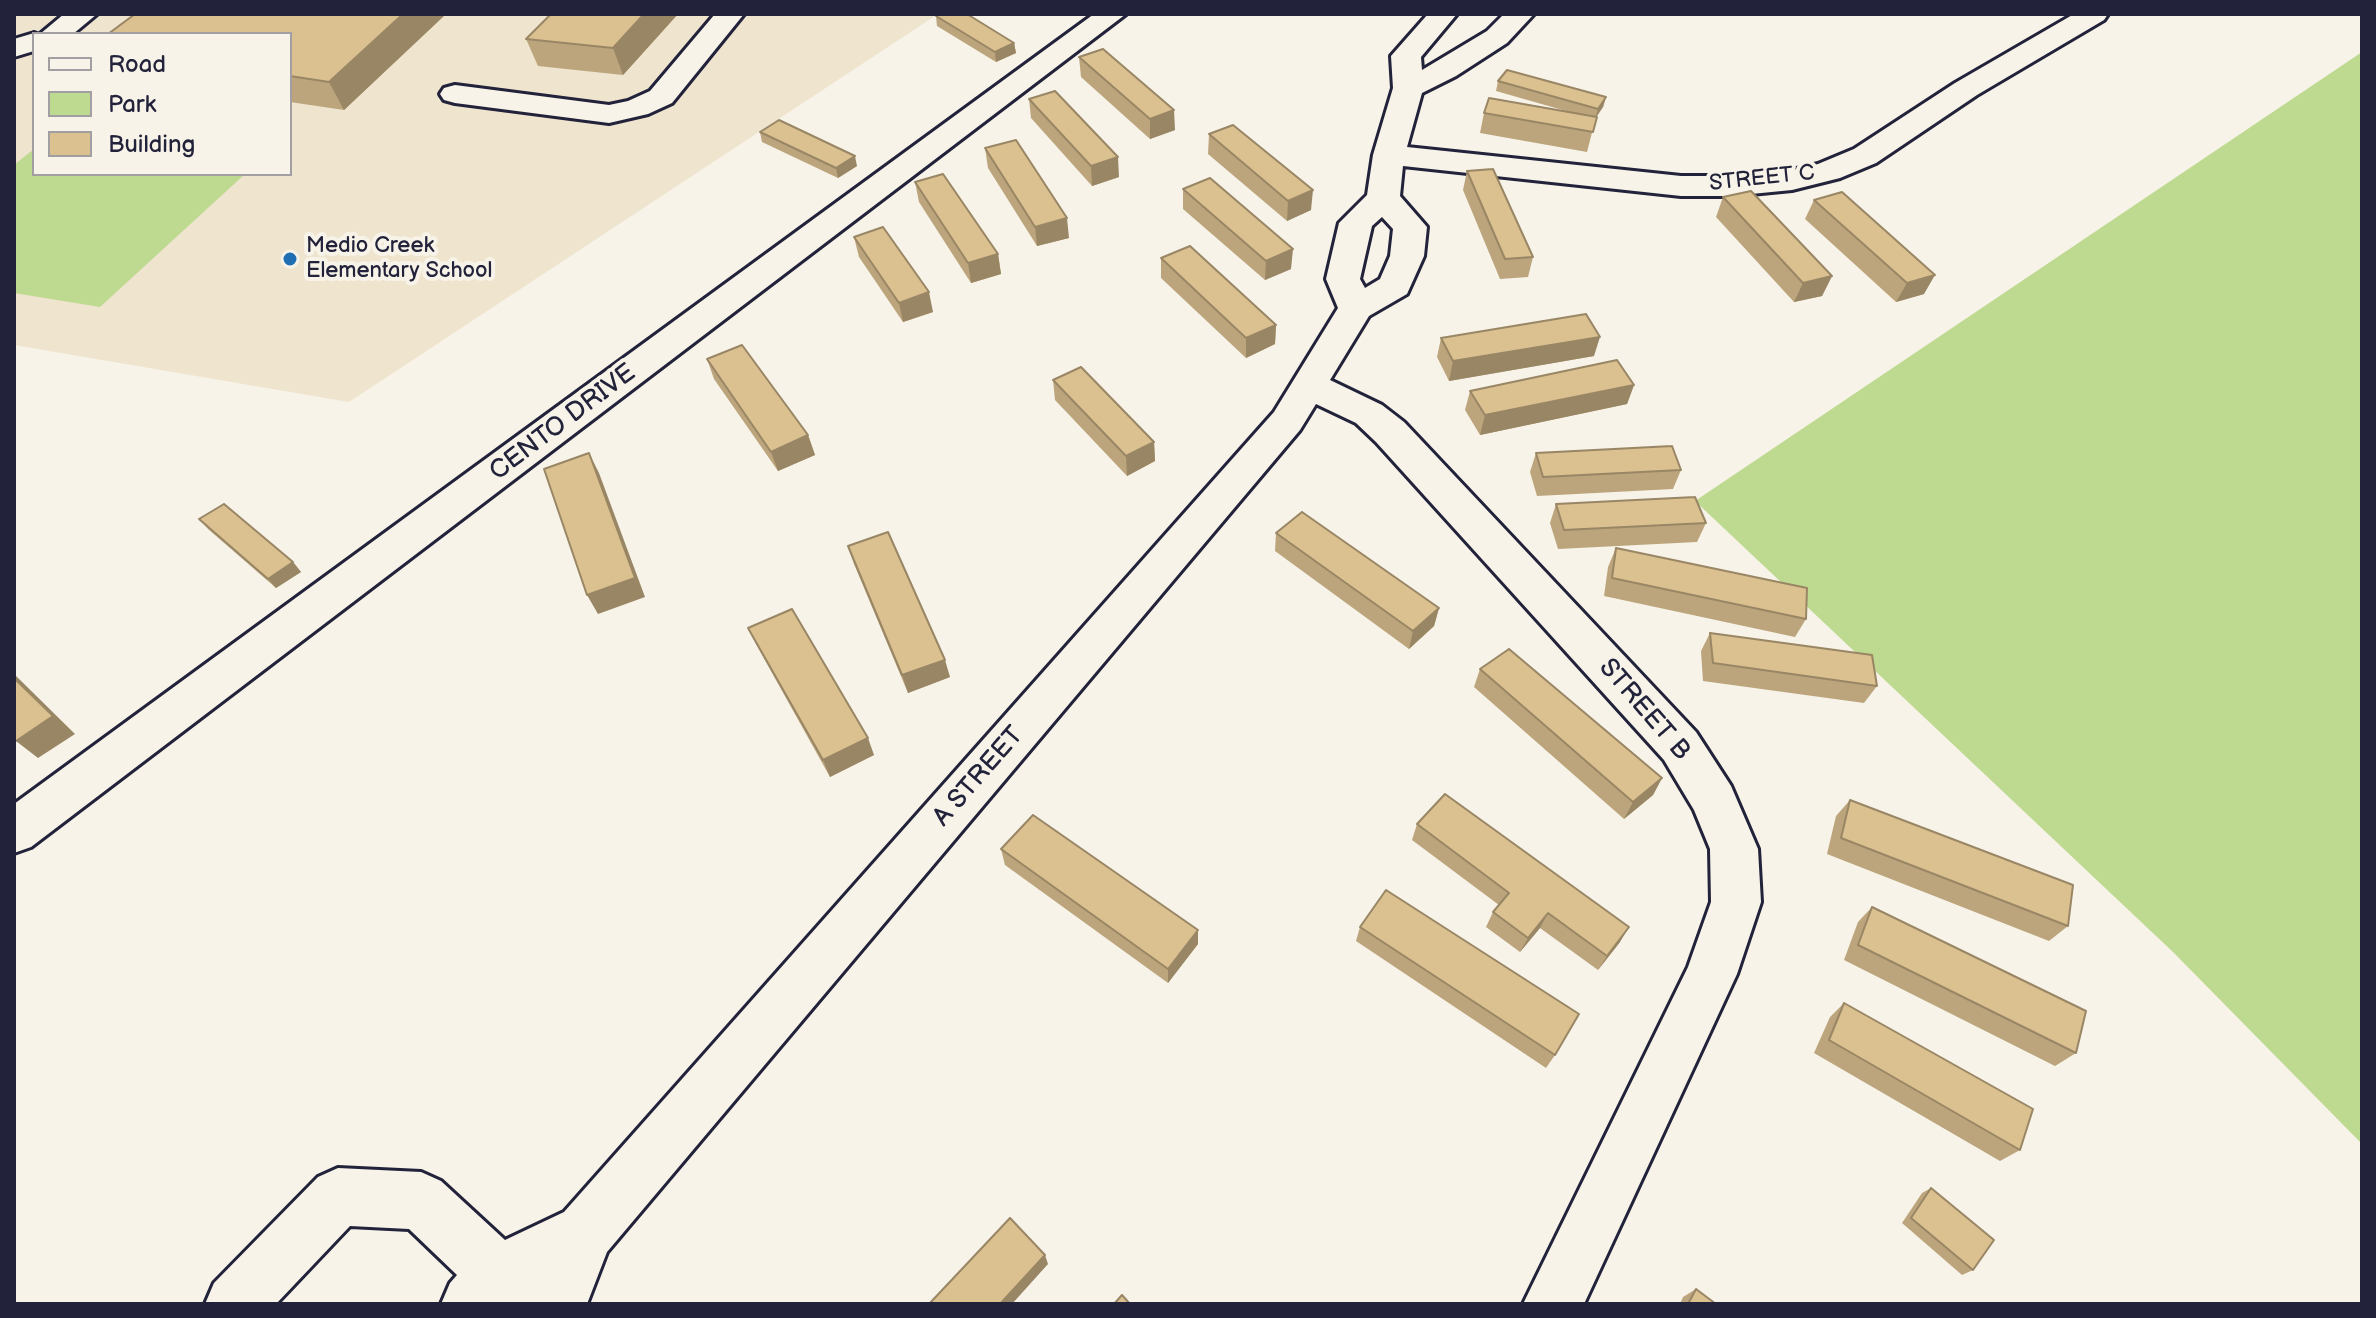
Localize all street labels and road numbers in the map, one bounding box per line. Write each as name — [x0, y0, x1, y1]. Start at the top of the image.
street label: STREET C — [1708, 160, 1816, 198]
street label: CENTO DRIVE — [484, 358, 642, 488]
street label: STREET B — [1592, 653, 1696, 767]
street label: A STREET — [927, 721, 1031, 833]

